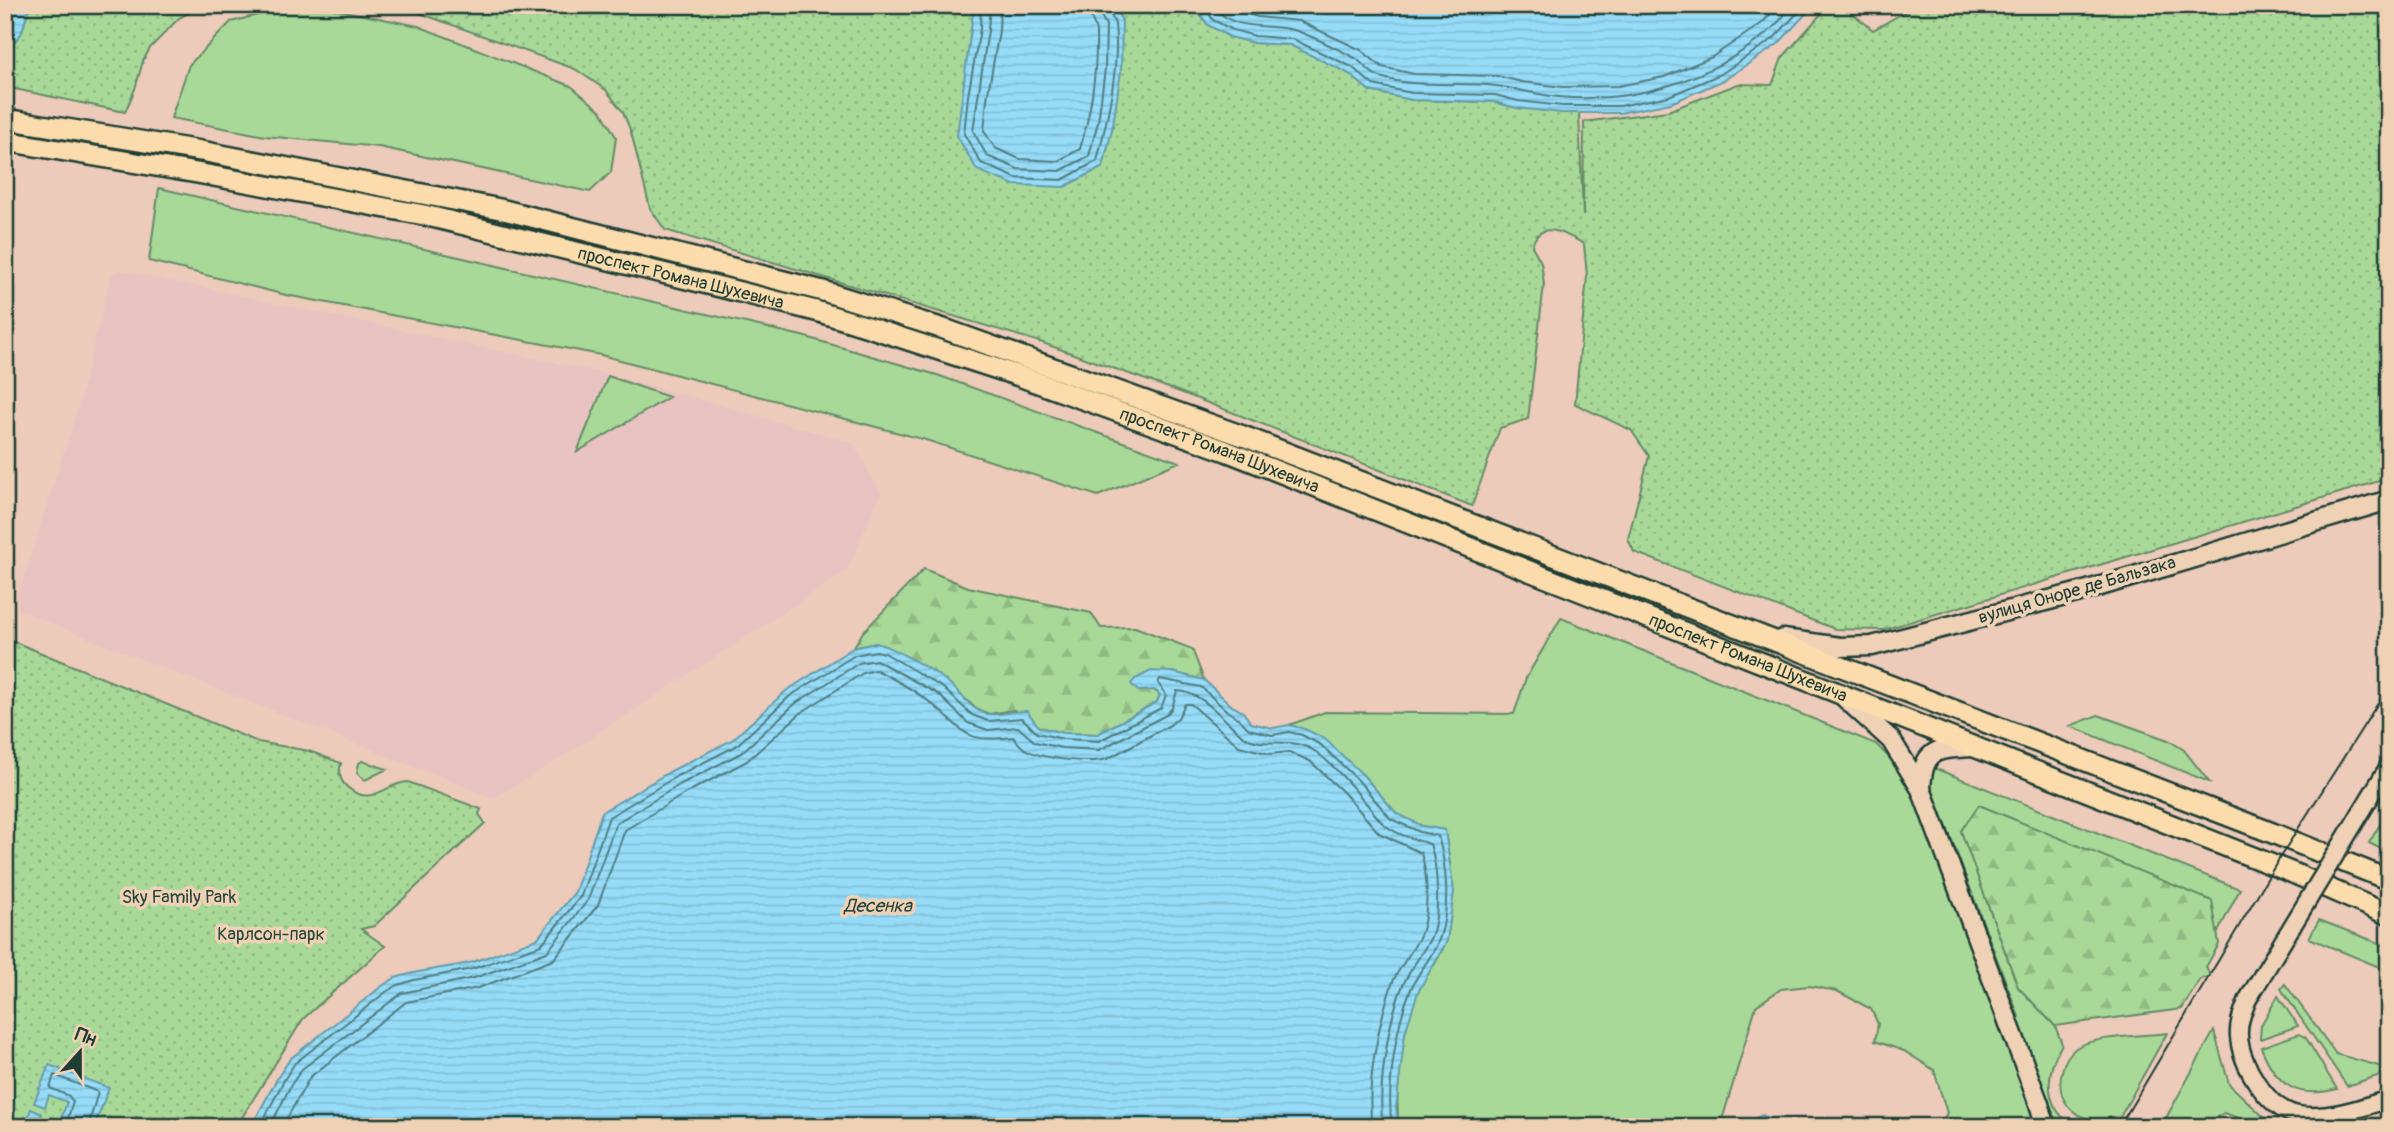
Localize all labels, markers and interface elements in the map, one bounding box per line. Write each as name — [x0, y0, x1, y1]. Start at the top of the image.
street label: проспект Романа Шухевича — [576, 241, 786, 314]
street label: проспект Романа Шухевича — [1117, 402, 1323, 498]
street label: вулиця Оноре де Бальзака — [1976, 551, 2178, 629]
street label: проспект Романа Шухевича — [1646, 608, 1851, 707]
park label: Sky Family Park — [122, 886, 237, 909]
water label: Десенка — [843, 894, 913, 918]
park label: Карлсон-парк — [217, 923, 325, 946]
north arrow — [46, 1016, 116, 1086]
text: Пн — [72, 1022, 100, 1052]

